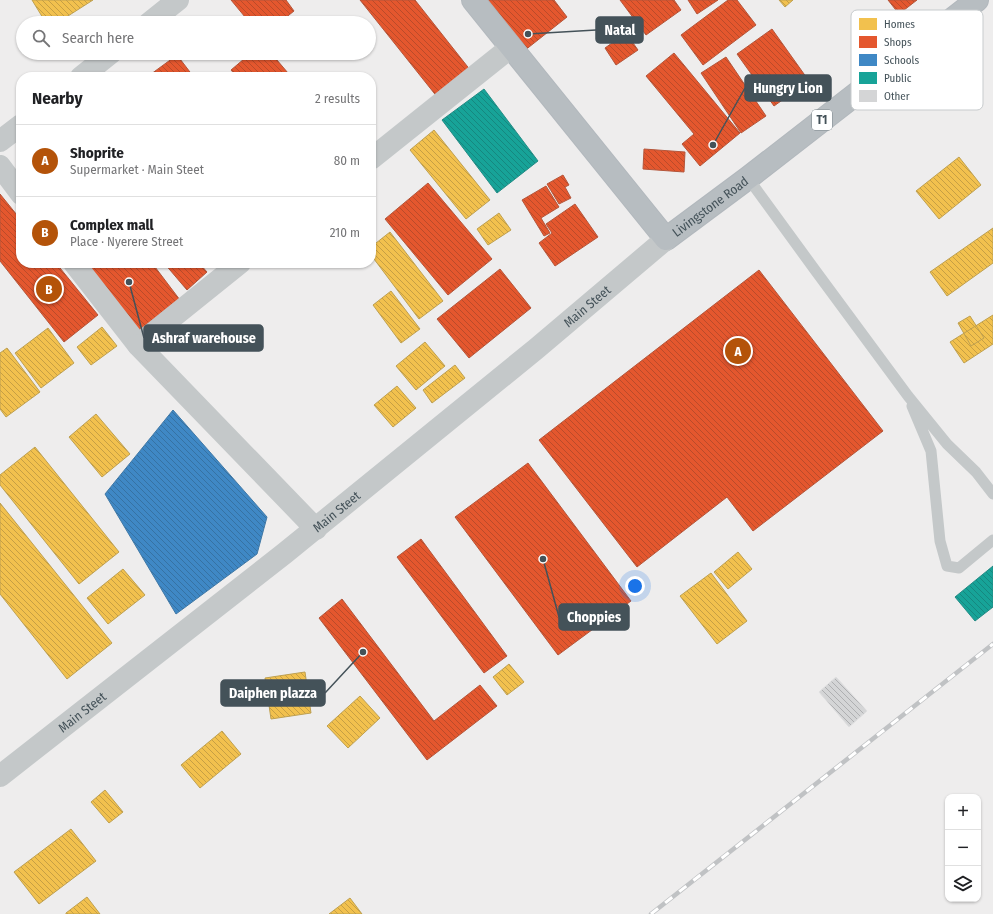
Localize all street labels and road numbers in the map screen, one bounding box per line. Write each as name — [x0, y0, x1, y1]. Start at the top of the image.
road number: T1 — [812, 110, 832, 130]
street label: Livingstone Road — [669, 173, 751, 239]
street label: Main Steet — [560, 281, 614, 330]
street label: Main Steet — [310, 487, 364, 535]
street label: Main Steet — [55, 688, 109, 735]

